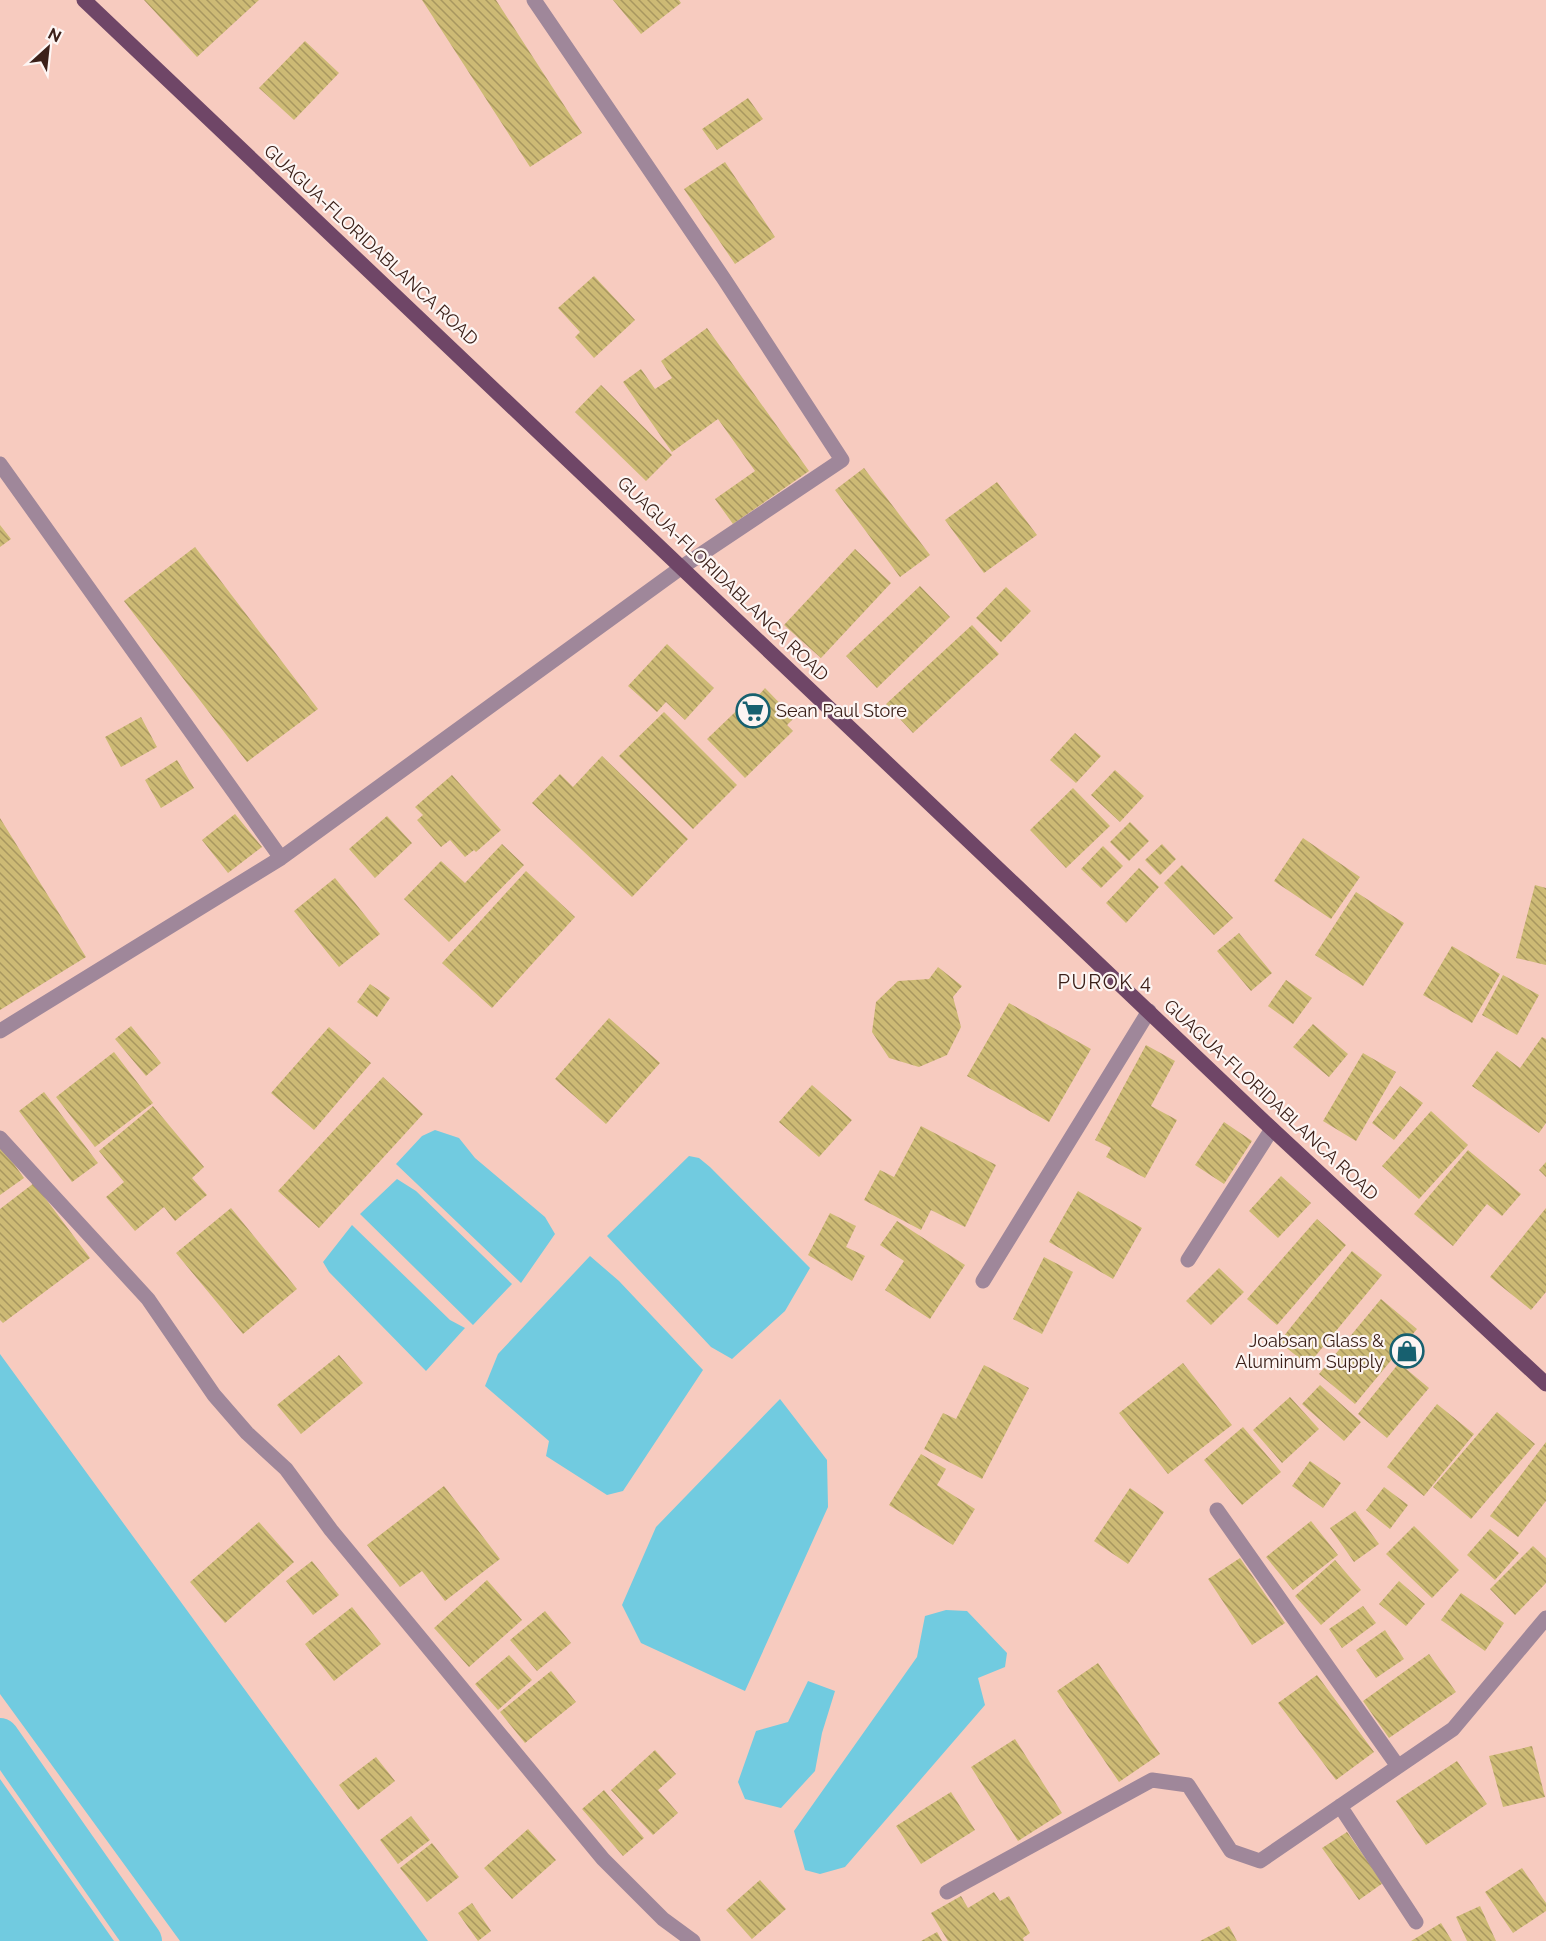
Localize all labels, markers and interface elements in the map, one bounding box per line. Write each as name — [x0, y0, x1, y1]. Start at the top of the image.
north arrow — [18, 18, 78, 78]
text: N — [45, 24, 64, 46]
street label: GUAGUA-FLORIDABLANCA ROAD — [260, 140, 483, 350]
street label: GUAGUA-FLORIDABLANCA ROAD — [614, 472, 833, 685]
supermarket icon: Sean Paul Store — [735, 693, 771, 729]
place label: Sean Paul Store — [776, 700, 907, 721]
district label: PUROK 4 — [1058, 970, 1152, 994]
street label: GUAGUA-FLORIDABLANCA ROAD — [1160, 995, 1383, 1205]
place label: Joabsan Glass & Aluminum Supply — [1235, 1330, 1384, 1372]
shop icon: Joabsan Glass & Aluminum Supply — [1389, 1333, 1425, 1369]

